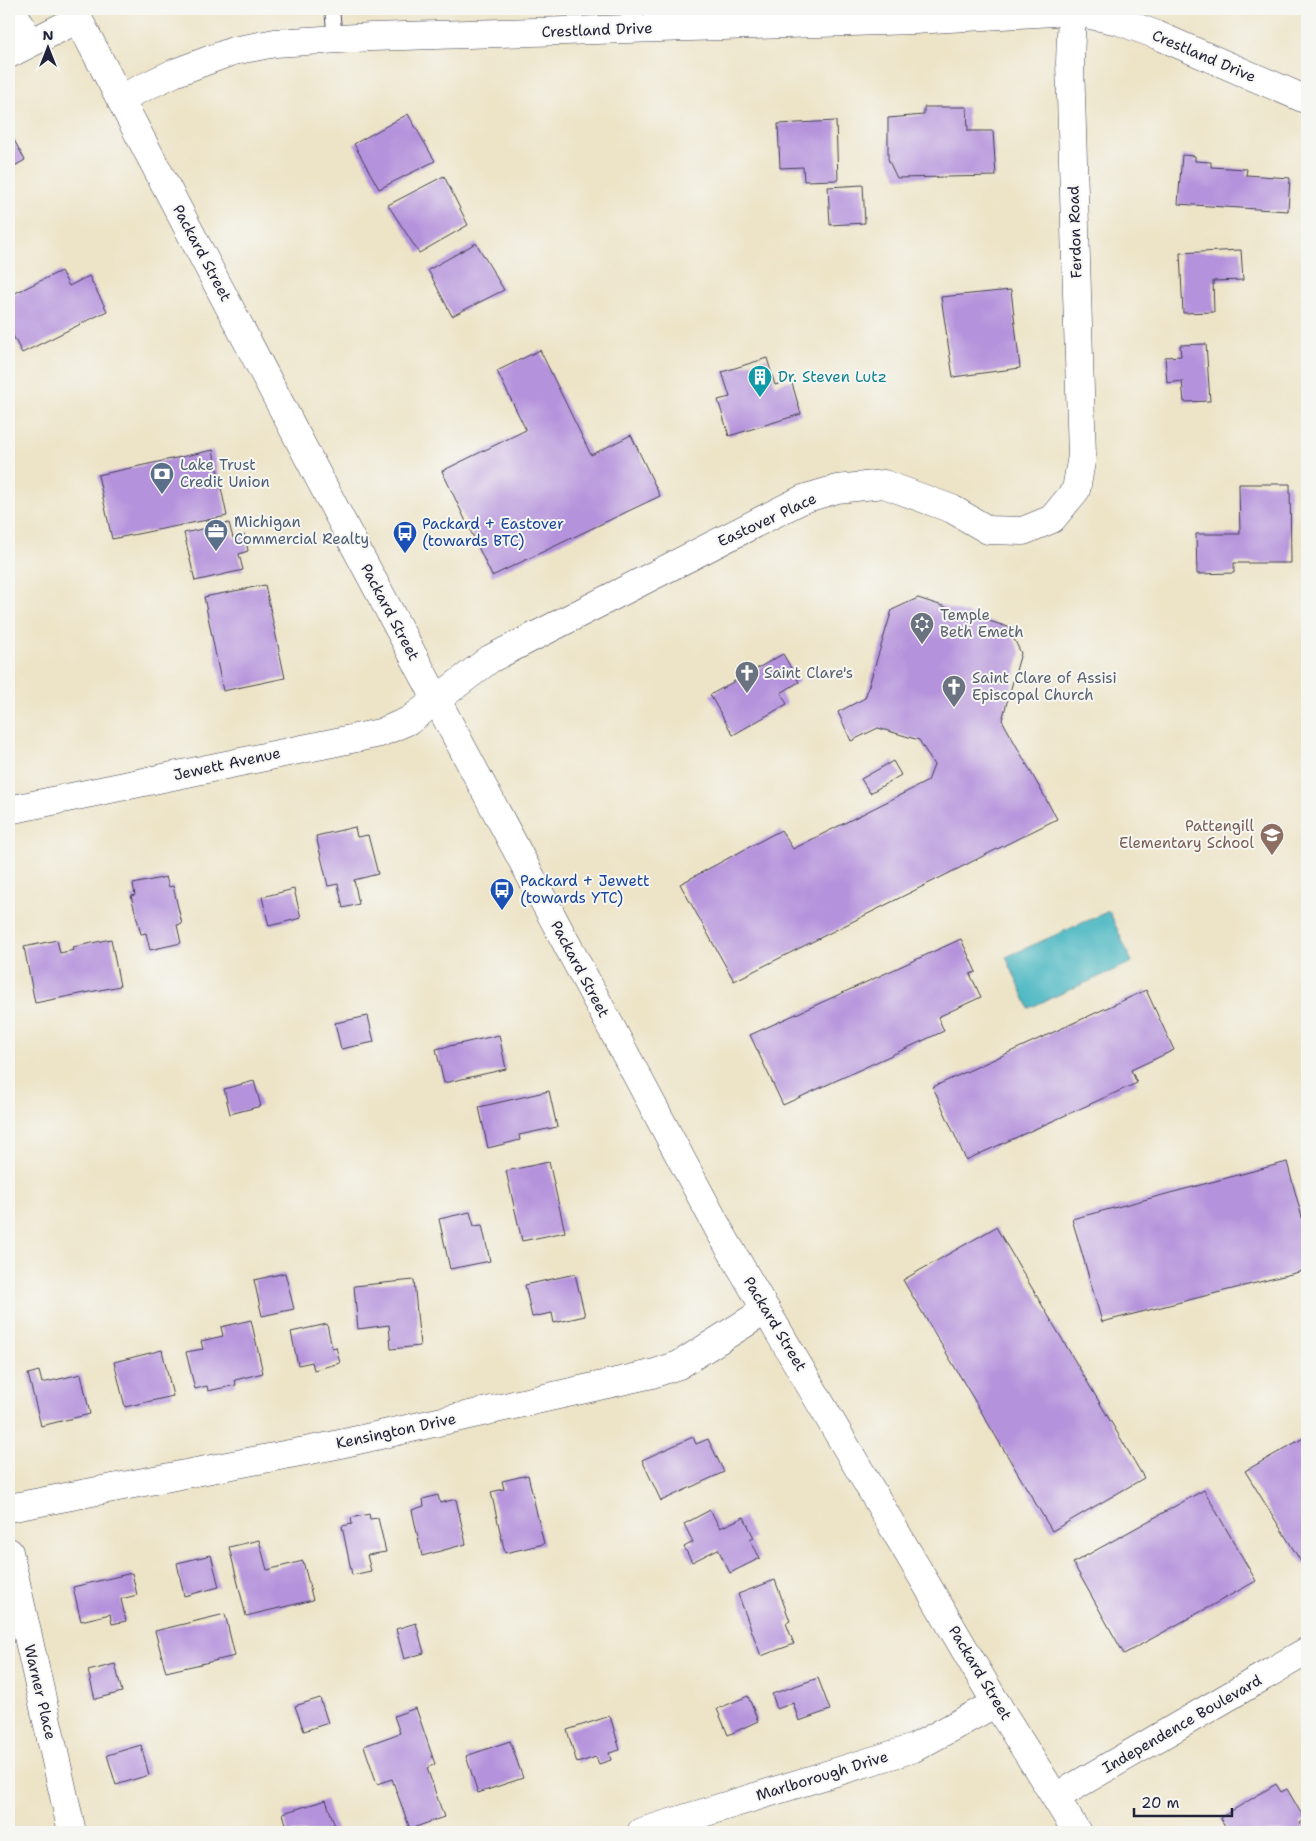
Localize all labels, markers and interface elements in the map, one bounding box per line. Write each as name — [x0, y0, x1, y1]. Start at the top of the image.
street label: Crestland Drive — [541, 18, 653, 42]
north arrow — [22, 22, 72, 72]
street label: Crestland Drive — [1149, 25, 1259, 87]
text: N — [42, 26, 54, 44]
street label: Ferdon Road — [1063, 185, 1087, 279]
street label: Packard Street — [168, 201, 236, 305]
building icon: Dr. Steven Lutz — [747, 364, 773, 398]
place label: Dr. Steven Lutz — [778, 367, 887, 387]
place label: Lake Trust Credit Union — [180, 455, 270, 492]
bank icon: Lake Trust Credit Union — [149, 461, 175, 495]
street label: Eastover Place — [714, 488, 820, 552]
place label: Michigan Commercial Realty — [234, 512, 369, 549]
place label: Packard + Eastover (towards BTC) — [422, 514, 564, 551]
office icon: Michigan Commercial Realty — [203, 518, 229, 552]
bus stop icon: Packard + Eastover (towards BTC) — [392, 520, 418, 554]
street label: Packard Street — [356, 560, 424, 664]
place label: Temple Beth Emeth — [940, 605, 1024, 642]
synagogue icon: Temple Beth Emeth — [909, 611, 935, 645]
church icon: Saint Clare's — [734, 660, 760, 694]
place label: Saint Clare's — [764, 663, 853, 683]
place label: Saint Clare of Assisi Episcopal Church — [972, 668, 1117, 705]
church icon: Saint Clare of Assisi Episcopal Church — [941, 674, 967, 708]
street label: Jewett Avenue — [172, 743, 282, 785]
place label: Pattengill Elementary School — [1119, 816, 1254, 853]
school or university icon: Pattengill Elementary School — [1259, 822, 1285, 856]
place label: Packard + Jewett (towards YTC) — [520, 871, 650, 908]
bus stop icon: Packard + Jewett (towards YTC) — [489, 877, 515, 911]
street label: Packard Street — [546, 917, 614, 1021]
street label: Packard Street — [739, 1273, 811, 1375]
street label: Kensington Drive — [334, 1409, 458, 1453]
street label: Packard Street — [944, 1622, 1016, 1724]
street label: Warner Place — [19, 1642, 61, 1742]
street label: Independence Boulevard — [1099, 1670, 1266, 1778]
street label: Marlborough Drive — [754, 1746, 890, 1806]
scale bar — [1134, 1786, 1231, 1818]
text: 20 m — [1141, 1793, 1180, 1813]

